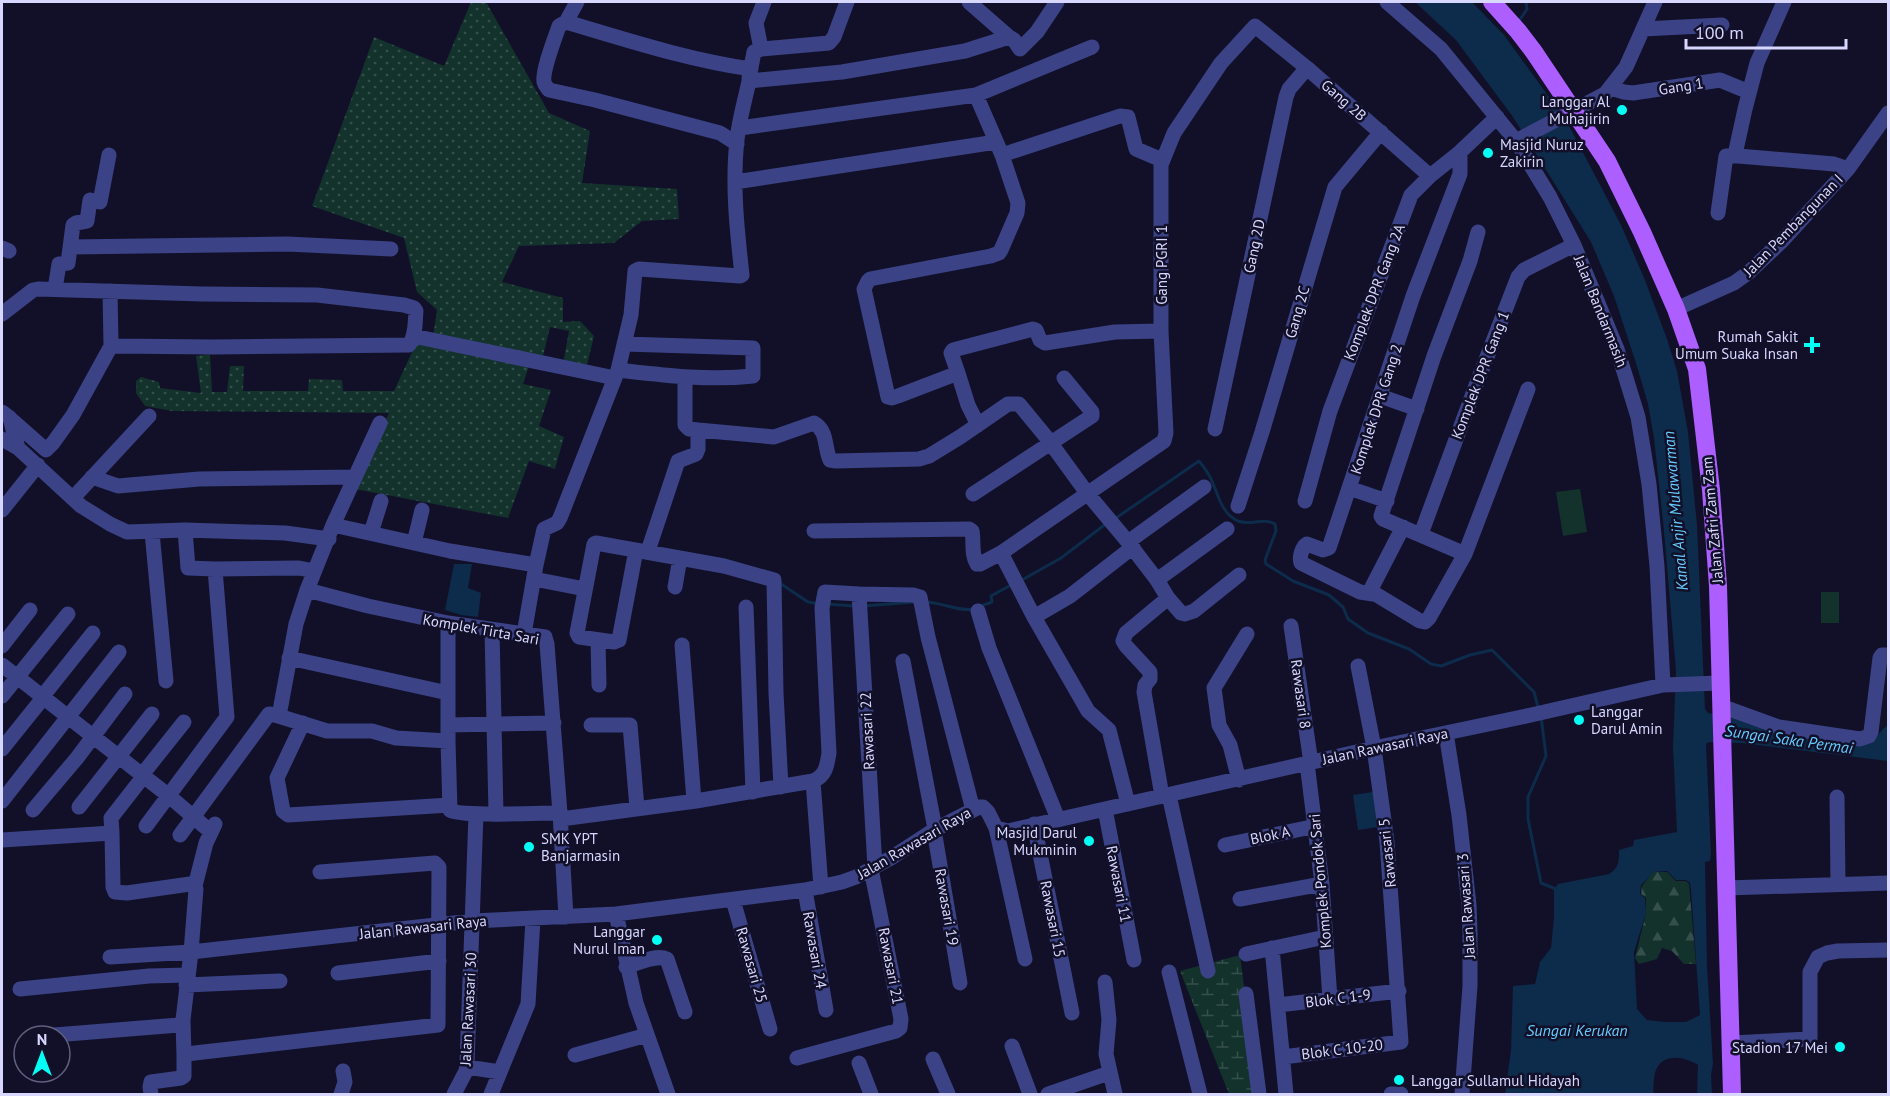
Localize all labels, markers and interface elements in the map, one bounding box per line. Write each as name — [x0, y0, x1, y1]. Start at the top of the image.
scale bar — [1686, 12, 1846, 50]
text: 100 m — [1695, 21, 1744, 44]
street label: Gang 1 — [1657, 73, 1705, 99]
street label: Gang 2B — [1317, 75, 1371, 125]
place label: Langgar Al Muhajirin — [1542, 92, 1611, 128]
marker: Langgar Al Muhajirin — [1615, 103, 1629, 117]
place label: Masjid Nuruz Zakirin — [1500, 135, 1584, 171]
marker: Masjid Nuruz Zakirin — [1481, 146, 1495, 160]
street label: Jalan Pembangunan I — [1738, 170, 1847, 281]
street label: Gang 2D — [1239, 217, 1269, 275]
street label: Komplek DPR Gang 2A — [1339, 221, 1409, 363]
street label: Gang PGRI 1 — [1152, 225, 1171, 305]
street label: Jalan Bandarmasih — [1570, 251, 1632, 370]
street label: Gang 2C — [1280, 284, 1314, 340]
street label: Komplek DPR Gang 1 — [1447, 308, 1513, 442]
place label: Rumah Sakit Umum Suaka Insan — [1675, 327, 1798, 363]
marker: Rumah Sakit Umum Suaka Insan — [1803, 336, 1821, 354]
street label: Komplek DPR Gang 2 — [1346, 342, 1406, 476]
water label: Kanal Anjir Mulawarman — [1658, 430, 1692, 592]
street label: Jalan Zafri Zam Zam — [1697, 456, 1727, 585]
street label: Komplek Tirta Sari — [421, 609, 541, 649]
street label: Rawasari 8 — [1287, 658, 1315, 730]
street label: Rawasari 22 — [855, 692, 879, 770]
place label: Langgar Darul Amin — [1591, 702, 1663, 738]
marker: Langgar Darul Amin — [1572, 713, 1586, 727]
water label: Sungai Saka Permai — [1724, 720, 1855, 758]
street label: Jalan Rawasari Raya — [1319, 723, 1450, 769]
street label: Jalan Rawasari Raya — [853, 803, 974, 884]
street label: Komplek Pondok Sari — [1305, 813, 1335, 949]
street label: Rawasari 5 — [1374, 817, 1400, 889]
street label: Blok A — [1248, 821, 1292, 848]
place label: Masjid Darul Mukminin — [996, 823, 1078, 859]
place label: SMK YPT Banjarmasin — [541, 829, 620, 865]
marker: Masjid Darul Mukminin — [1082, 834, 1096, 848]
marker: SMK YPT Banjarmasin — [522, 840, 536, 854]
street label: Rawasari 11 — [1102, 844, 1136, 924]
street label: Jalan Rawasari 3 — [1453, 853, 1479, 960]
street label: Rawasari 19 — [931, 867, 963, 947]
street label: Rawasari 15 — [1036, 879, 1070, 959]
street label: Rawasari 24 — [799, 910, 831, 990]
street label: Jalan Rawasari Raya — [357, 911, 488, 943]
place label: Langgar Nurul Iman — [573, 922, 645, 958]
street label: Rawasari 25 — [732, 925, 772, 1005]
street label: Rawasari 21 — [874, 926, 908, 1006]
marker: Langgar Nurul Iman — [650, 933, 664, 947]
street label: Jalan Rawasari 30 — [455, 952, 480, 1067]
street label: Blok C 1-9 — [1304, 985, 1372, 1011]
water label: Sungai Kerukan — [1526, 1020, 1628, 1040]
north arrow — [12, 1024, 72, 1084]
text: N — [37, 1029, 47, 1049]
street label: Blok C 10-20 — [1300, 1035, 1384, 1063]
place label: Stadion 17 Mei — [1732, 1038, 1828, 1057]
marker: Stadion 17 Mei — [1833, 1040, 1847, 1054]
place label: Langgar Sullamul Hidayah — [1411, 1071, 1580, 1090]
marker: Langgar Sullamul Hidayah — [1392, 1073, 1406, 1087]

